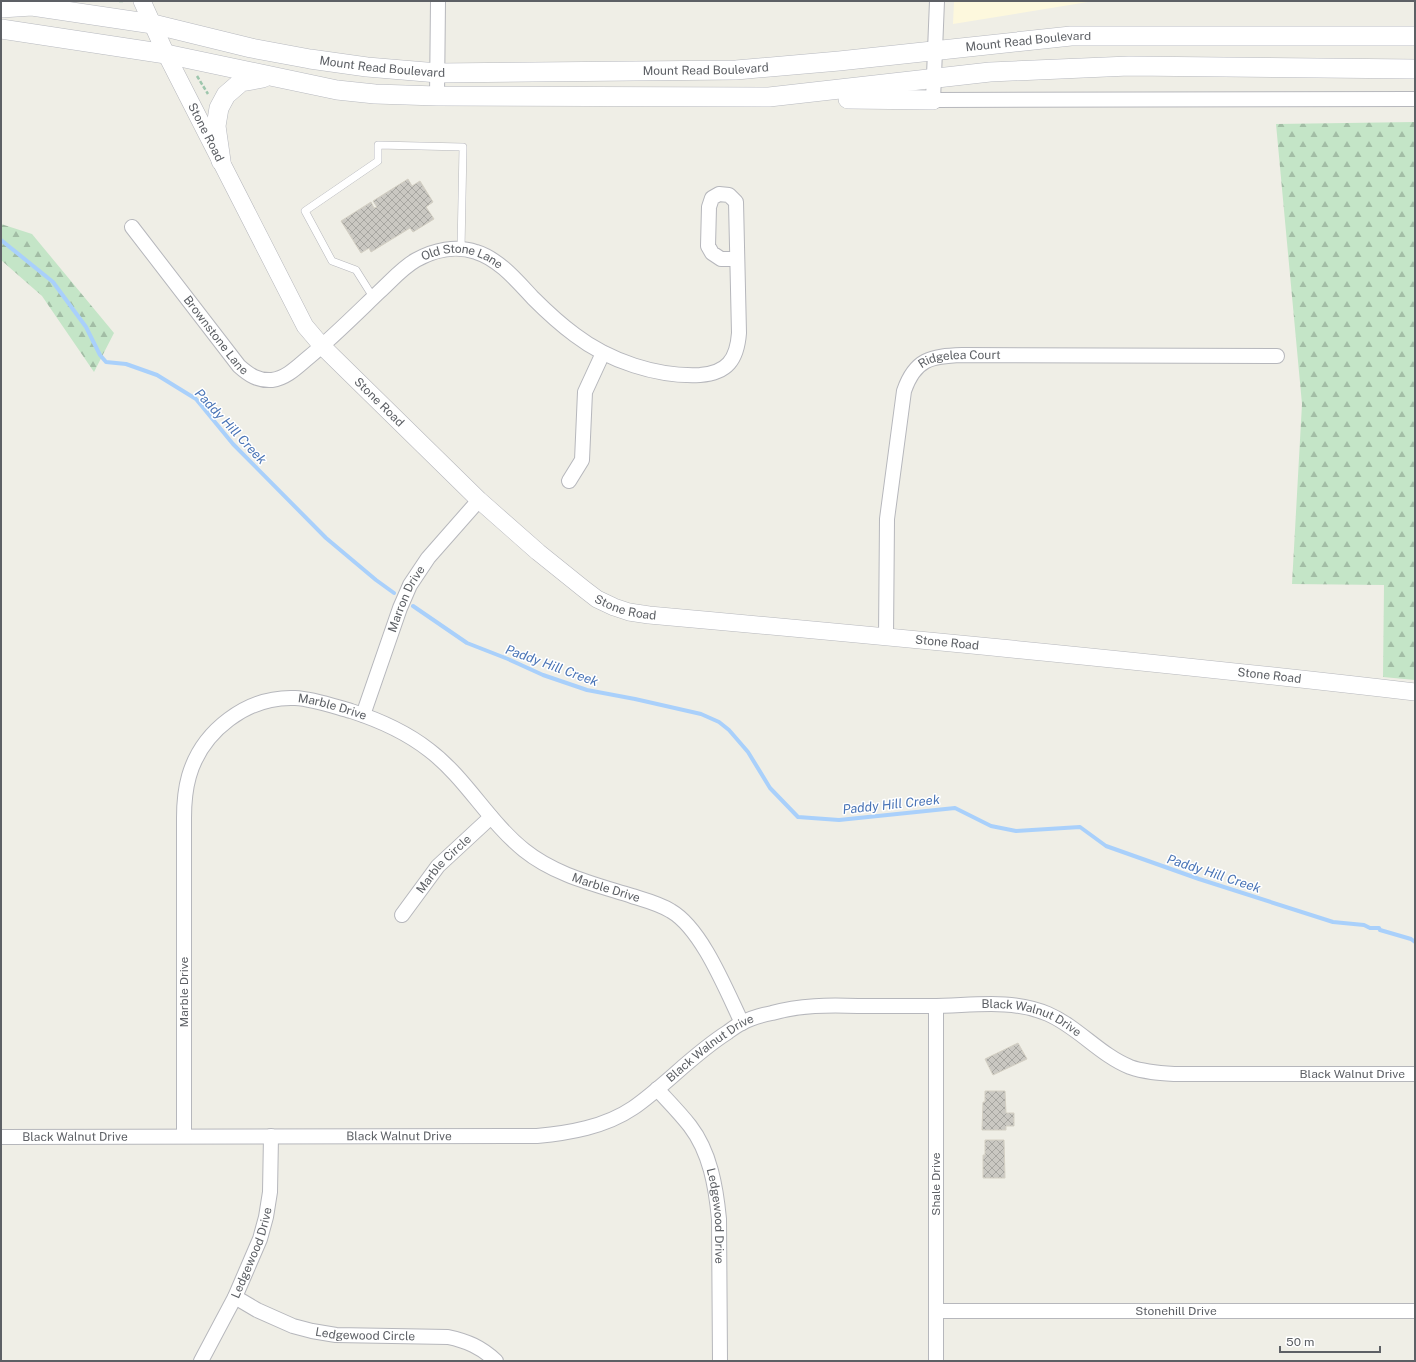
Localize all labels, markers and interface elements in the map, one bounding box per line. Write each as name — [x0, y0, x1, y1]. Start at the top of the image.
street label: Mount Read Boulevard — [965, 29, 1091, 54]
street label: Mount Read Boulevard — [318, 53, 445, 80]
street label: Mount Read Boulevard — [643, 60, 769, 78]
street label: Stone Road — [185, 100, 227, 164]
street label: Old Stone Lane — [419, 242, 506, 272]
street label: Brownstone Lane — [181, 293, 251, 378]
street label: Ridgelea Court — [916, 348, 1001, 371]
street label: Stone Road — [351, 375, 407, 430]
water label: Paddy Hill Creek — [192, 385, 269, 467]
street label: Marron Drive — [385, 563, 428, 634]
street label: Stone Road — [592, 592, 657, 623]
street label: Stone Road — [914, 633, 980, 653]
water label: Paddy Hill Creek — [503, 642, 600, 689]
street label: Stone Road — [1237, 665, 1302, 686]
street label: Marble Drive — [297, 691, 369, 723]
water label: Paddy Hill Creek — [842, 792, 940, 817]
street label: Marble Circle — [413, 832, 474, 896]
water label: Paddy Hill Creek — [1165, 851, 1263, 896]
street label: Marble Drive — [570, 870, 642, 905]
street label: Marble Drive — [177, 956, 191, 1027]
street label: Black Walnut Drive — [981, 997, 1084, 1040]
street label: Black Walnut Drive — [664, 1011, 756, 1085]
street label: Black Walnut Drive — [1300, 1067, 1405, 1081]
street label: Black Walnut Drive — [346, 1129, 452, 1143]
street label: Black Walnut Drive — [22, 1130, 128, 1144]
street label: Shale Drive — [929, 1152, 943, 1216]
street label: Ledgewood Drive — [704, 1167, 726, 1264]
street label: Ledgewood Drive — [228, 1206, 274, 1300]
street label: Stonehill Drive — [1135, 1304, 1217, 1318]
street label: Ledgewood Circle — [314, 1325, 415, 1343]
scale bar — [1280, 1328, 1380, 1354]
text: 50 m — [1286, 1335, 1314, 1349]

